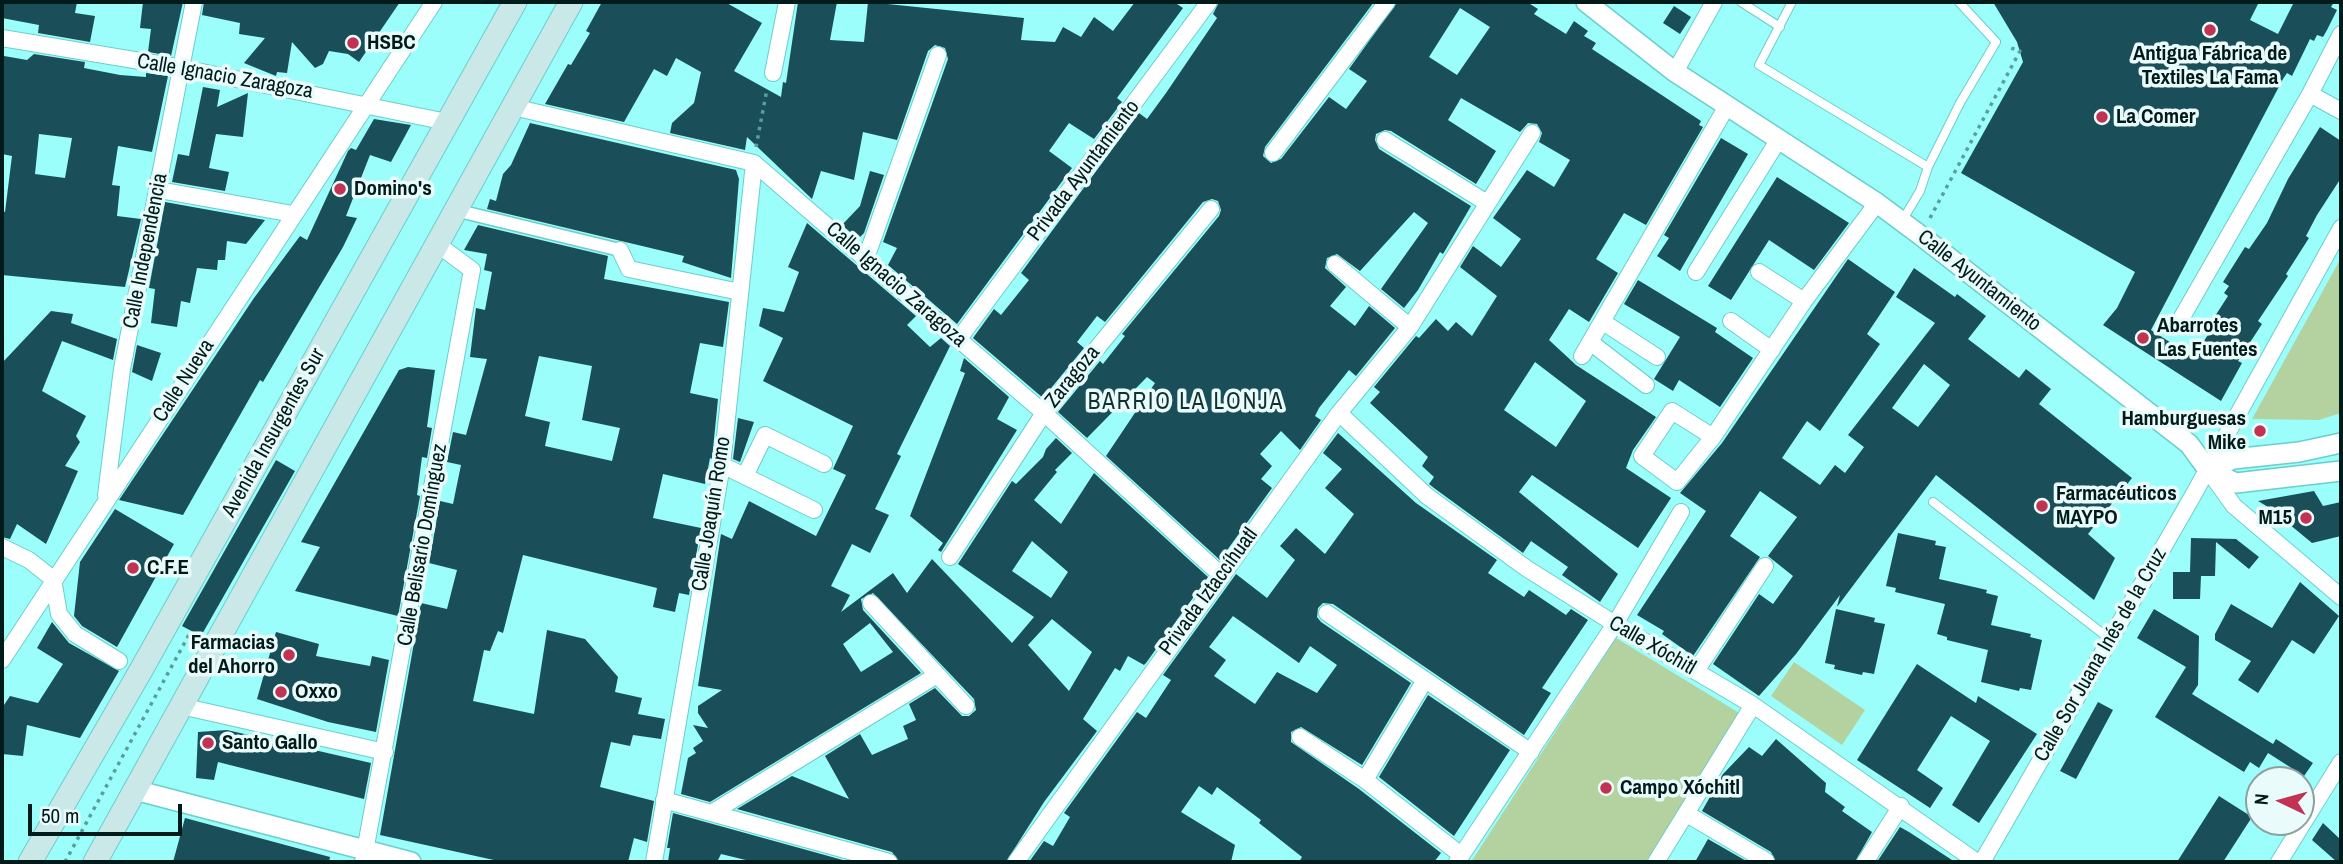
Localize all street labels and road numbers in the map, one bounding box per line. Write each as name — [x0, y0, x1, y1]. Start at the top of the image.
street label: Calle Ignacio Zaragoza — [135, 49, 315, 105]
street label: Privada Ayuntamiento — [1023, 95, 1145, 247]
street label: Calle Independencia — [119, 171, 173, 331]
street label: Calle Ignacio Zaragoza — [821, 217, 971, 353]
street label: Calle Ayuntamiento — [1912, 225, 2046, 337]
street label: Calle Nueva — [148, 335, 220, 427]
street label: Zaragoza — [1040, 341, 1106, 413]
street label: Avenida Insurgentes Sur — [217, 344, 331, 522]
street label: Calle Joaquín Romo — [687, 435, 737, 593]
street label: Calle Belisario Domínguez — [393, 442, 453, 648]
street label: Privada Iztaccíhuatl — [1154, 523, 1264, 661]
street label: Calle Sor Juana Inés de la Cruz — [2029, 543, 2173, 767]
street label: Calle Xóchitl — [1604, 611, 1700, 681]

